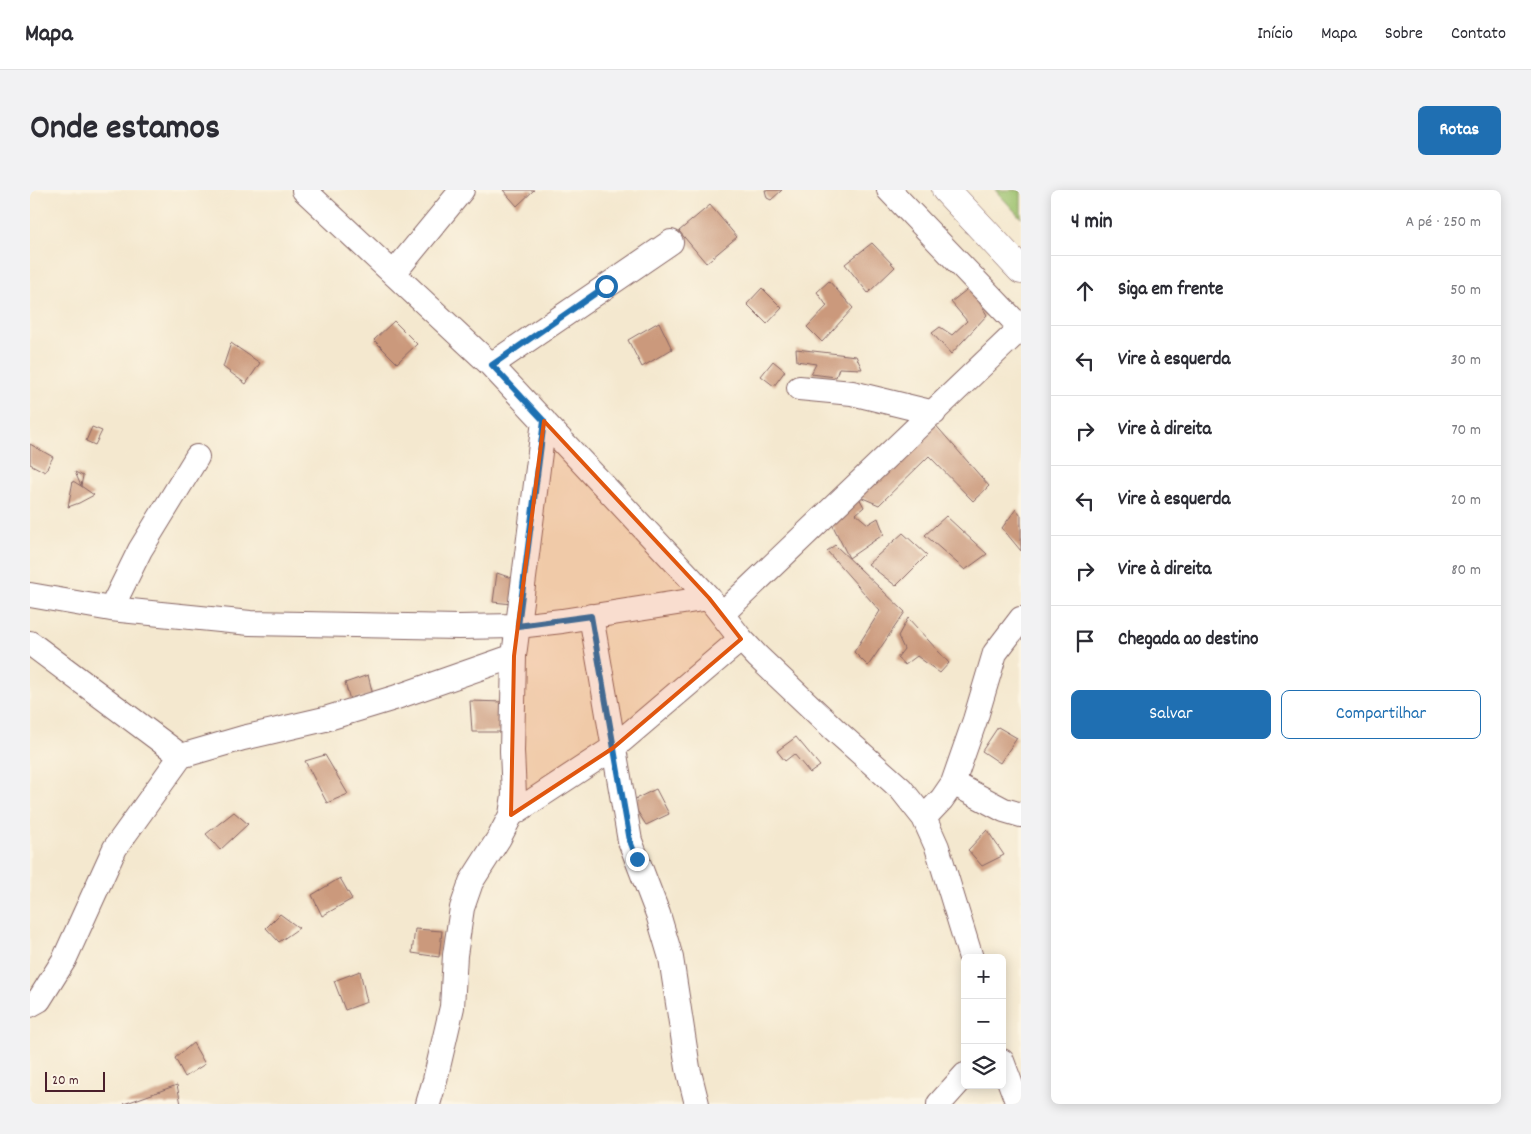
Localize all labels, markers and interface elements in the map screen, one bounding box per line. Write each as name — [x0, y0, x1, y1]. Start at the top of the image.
text: Mapa — [25, 18, 73, 52]
text: Início — [1257, 22, 1293, 47]
text: Mapa — [1321, 22, 1357, 47]
text: Sobre — [1385, 22, 1423, 47]
text: Contato — [1451, 22, 1506, 47]
text: Onde estamos — [30, 105, 220, 155]
button: Rotas — [1418, 106, 1501, 155]
text: 4 min — [1071, 208, 1113, 238]
text: A pé · 250 m — [1406, 211, 1481, 234]
route start — [595, 275, 618, 298]
icon: ahead — [1071, 277, 1099, 305]
text: Siga em frente — [1118, 277, 1223, 304]
text: 50 m — [1450, 279, 1481, 302]
icon: left — [1071, 347, 1099, 375]
text: Vire à esquerda — [1118, 347, 1230, 374]
text: 30 m — [1451, 349, 1481, 372]
icon: right — [1071, 417, 1099, 445]
text: Vire à direita — [1118, 417, 1211, 444]
text: 70 m — [1451, 419, 1481, 442]
icon: left — [1071, 487, 1099, 515]
text: Vire à esquerda — [1118, 487, 1230, 514]
text: 20 m — [1451, 489, 1481, 512]
icon: right — [1071, 557, 1099, 585]
text: Vire à direita — [1118, 557, 1211, 584]
text: 80 m — [1451, 559, 1481, 582]
icon: arrive — [1071, 627, 1099, 655]
text: Chegada ao destino — [1118, 627, 1259, 654]
button: Salvar — [1071, 690, 1271, 739]
button: Compartilhar — [1281, 690, 1481, 739]
route end — [626, 848, 649, 871]
map controls — [961, 954, 1006, 1089]
button: + — [961, 954, 1006, 999]
button: − — [961, 999, 1006, 1044]
button: layers — [961, 1044, 1006, 1089]
scale bar — [45, 1069, 105, 1092]
text: 20 m — [52, 1071, 79, 1091]

